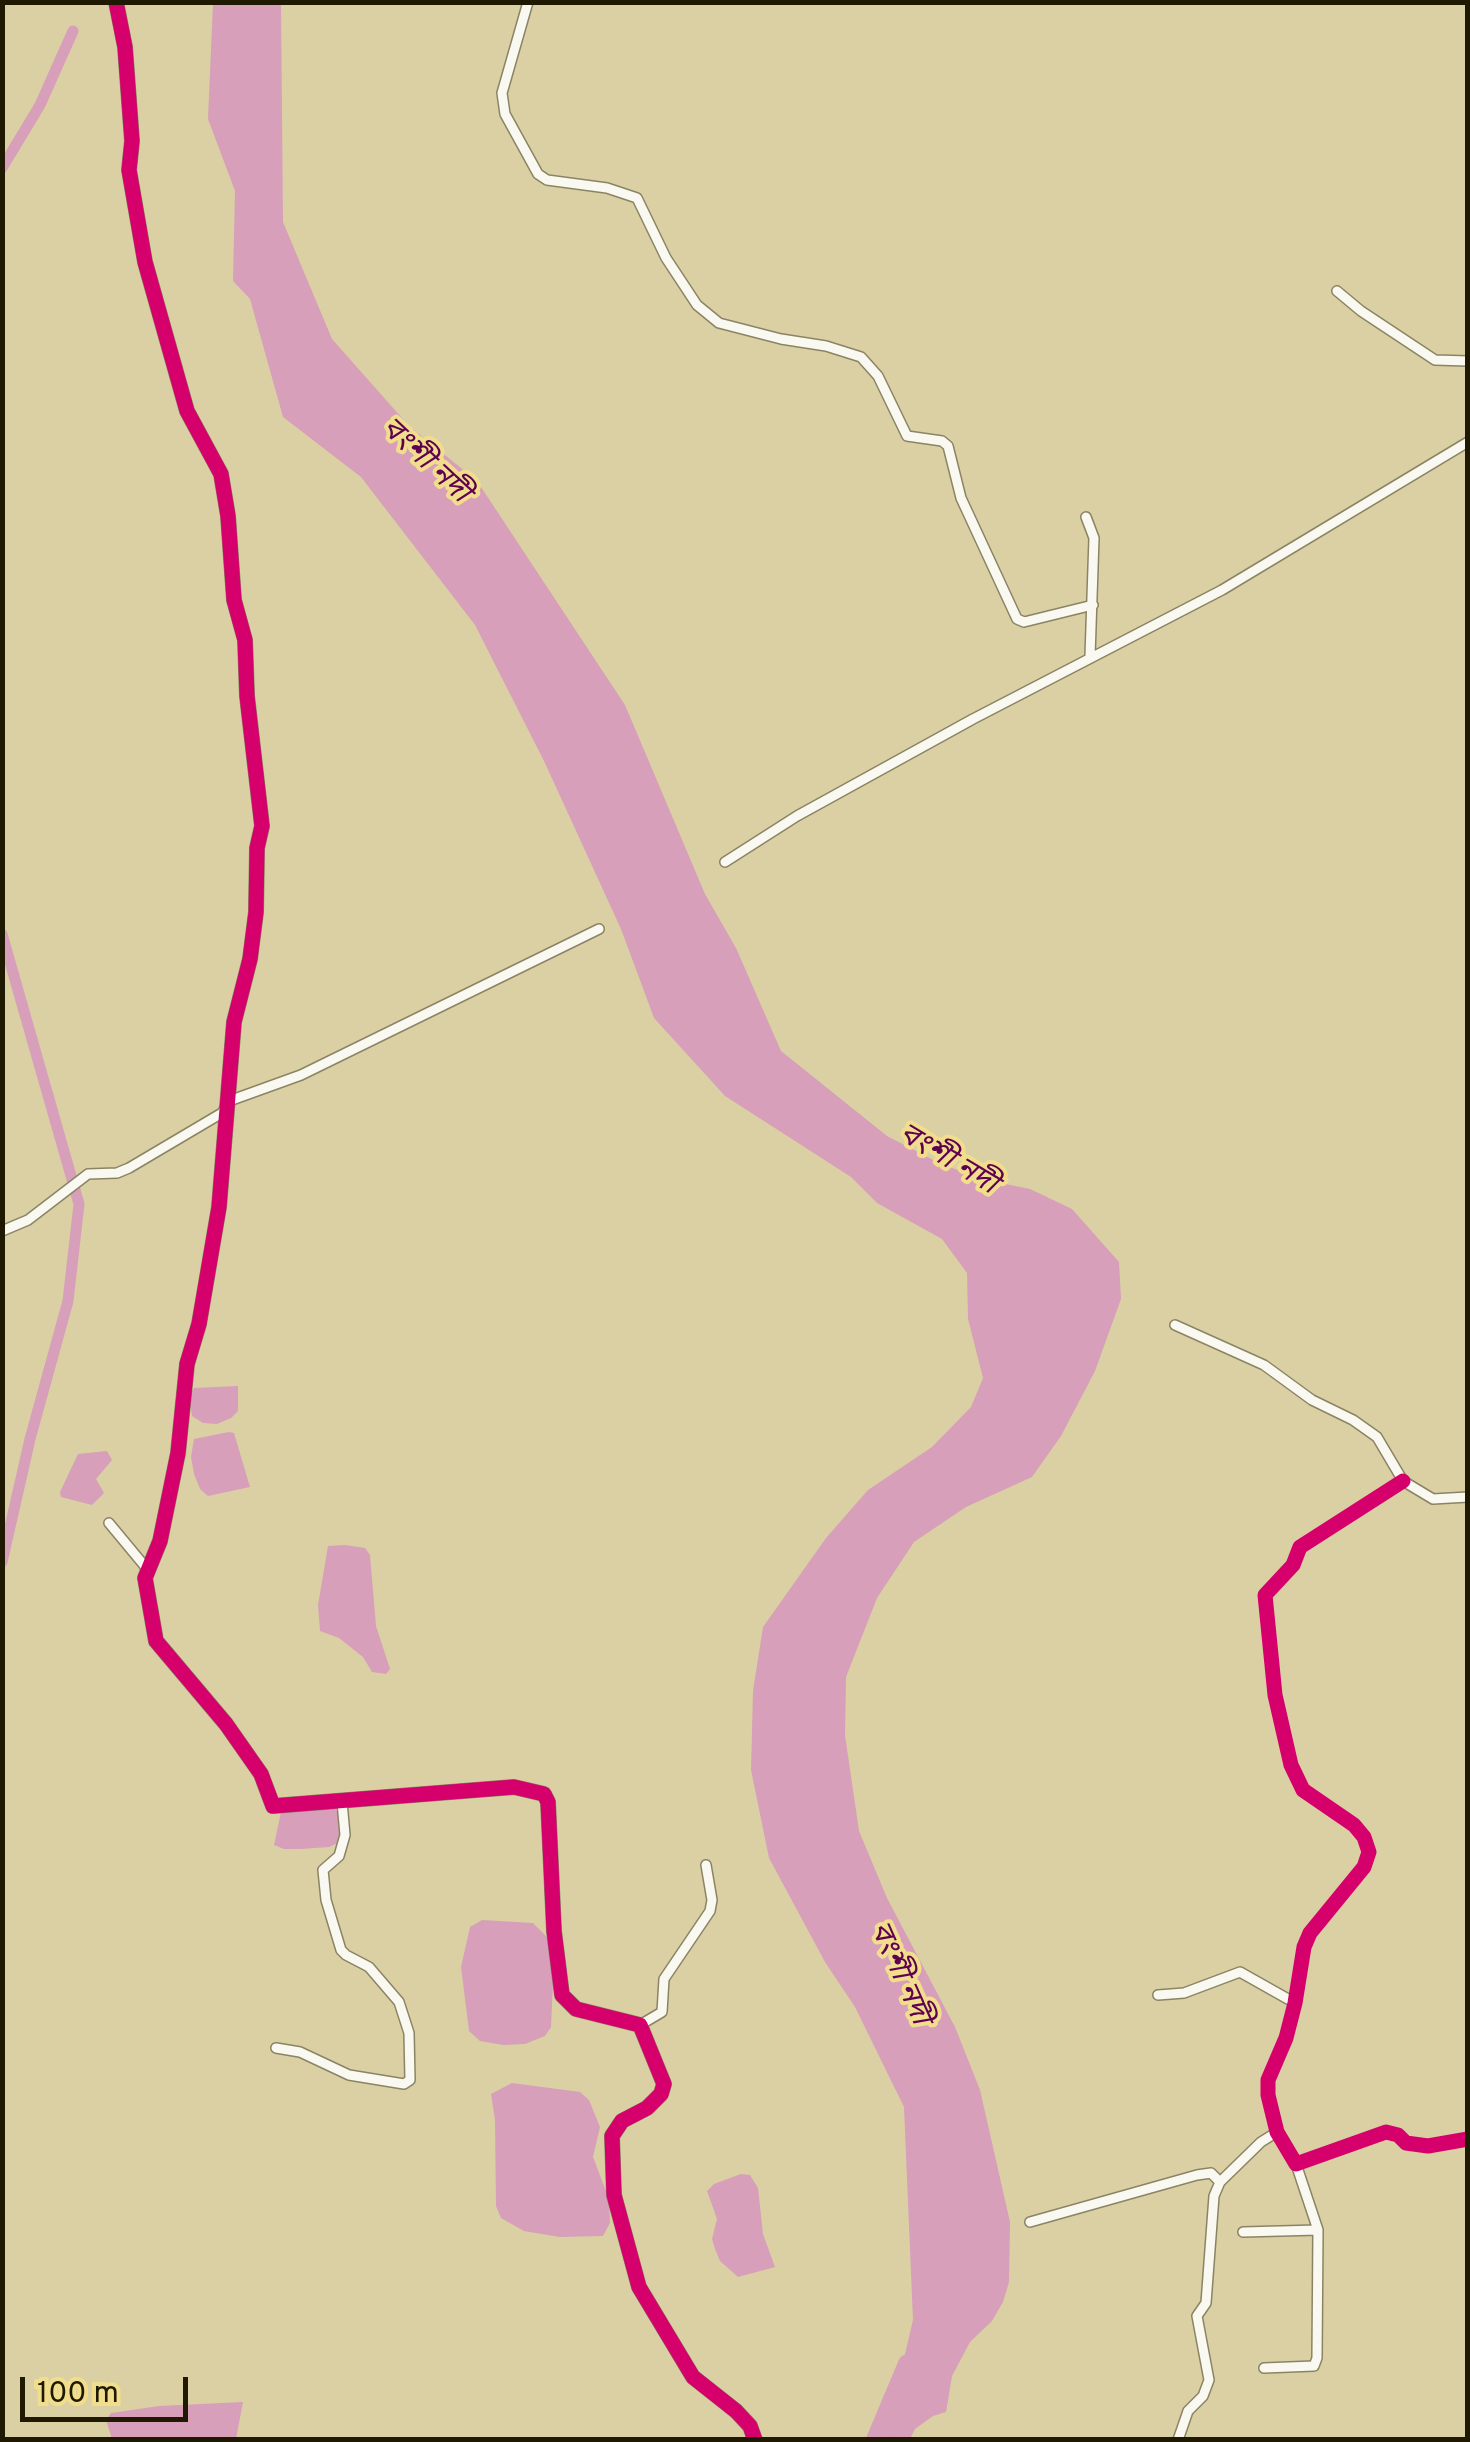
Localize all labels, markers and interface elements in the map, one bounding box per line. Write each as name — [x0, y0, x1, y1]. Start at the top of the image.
water label: বংশী নদী — [372, 412, 476, 512]
water label: বংশী নদী — [891, 1118, 1003, 1204]
water label: বংশী নদী — [859, 1917, 937, 2031]
scale bar — [25, 2357, 192, 2419]
text: 100 m — [37, 2376, 119, 2413]

